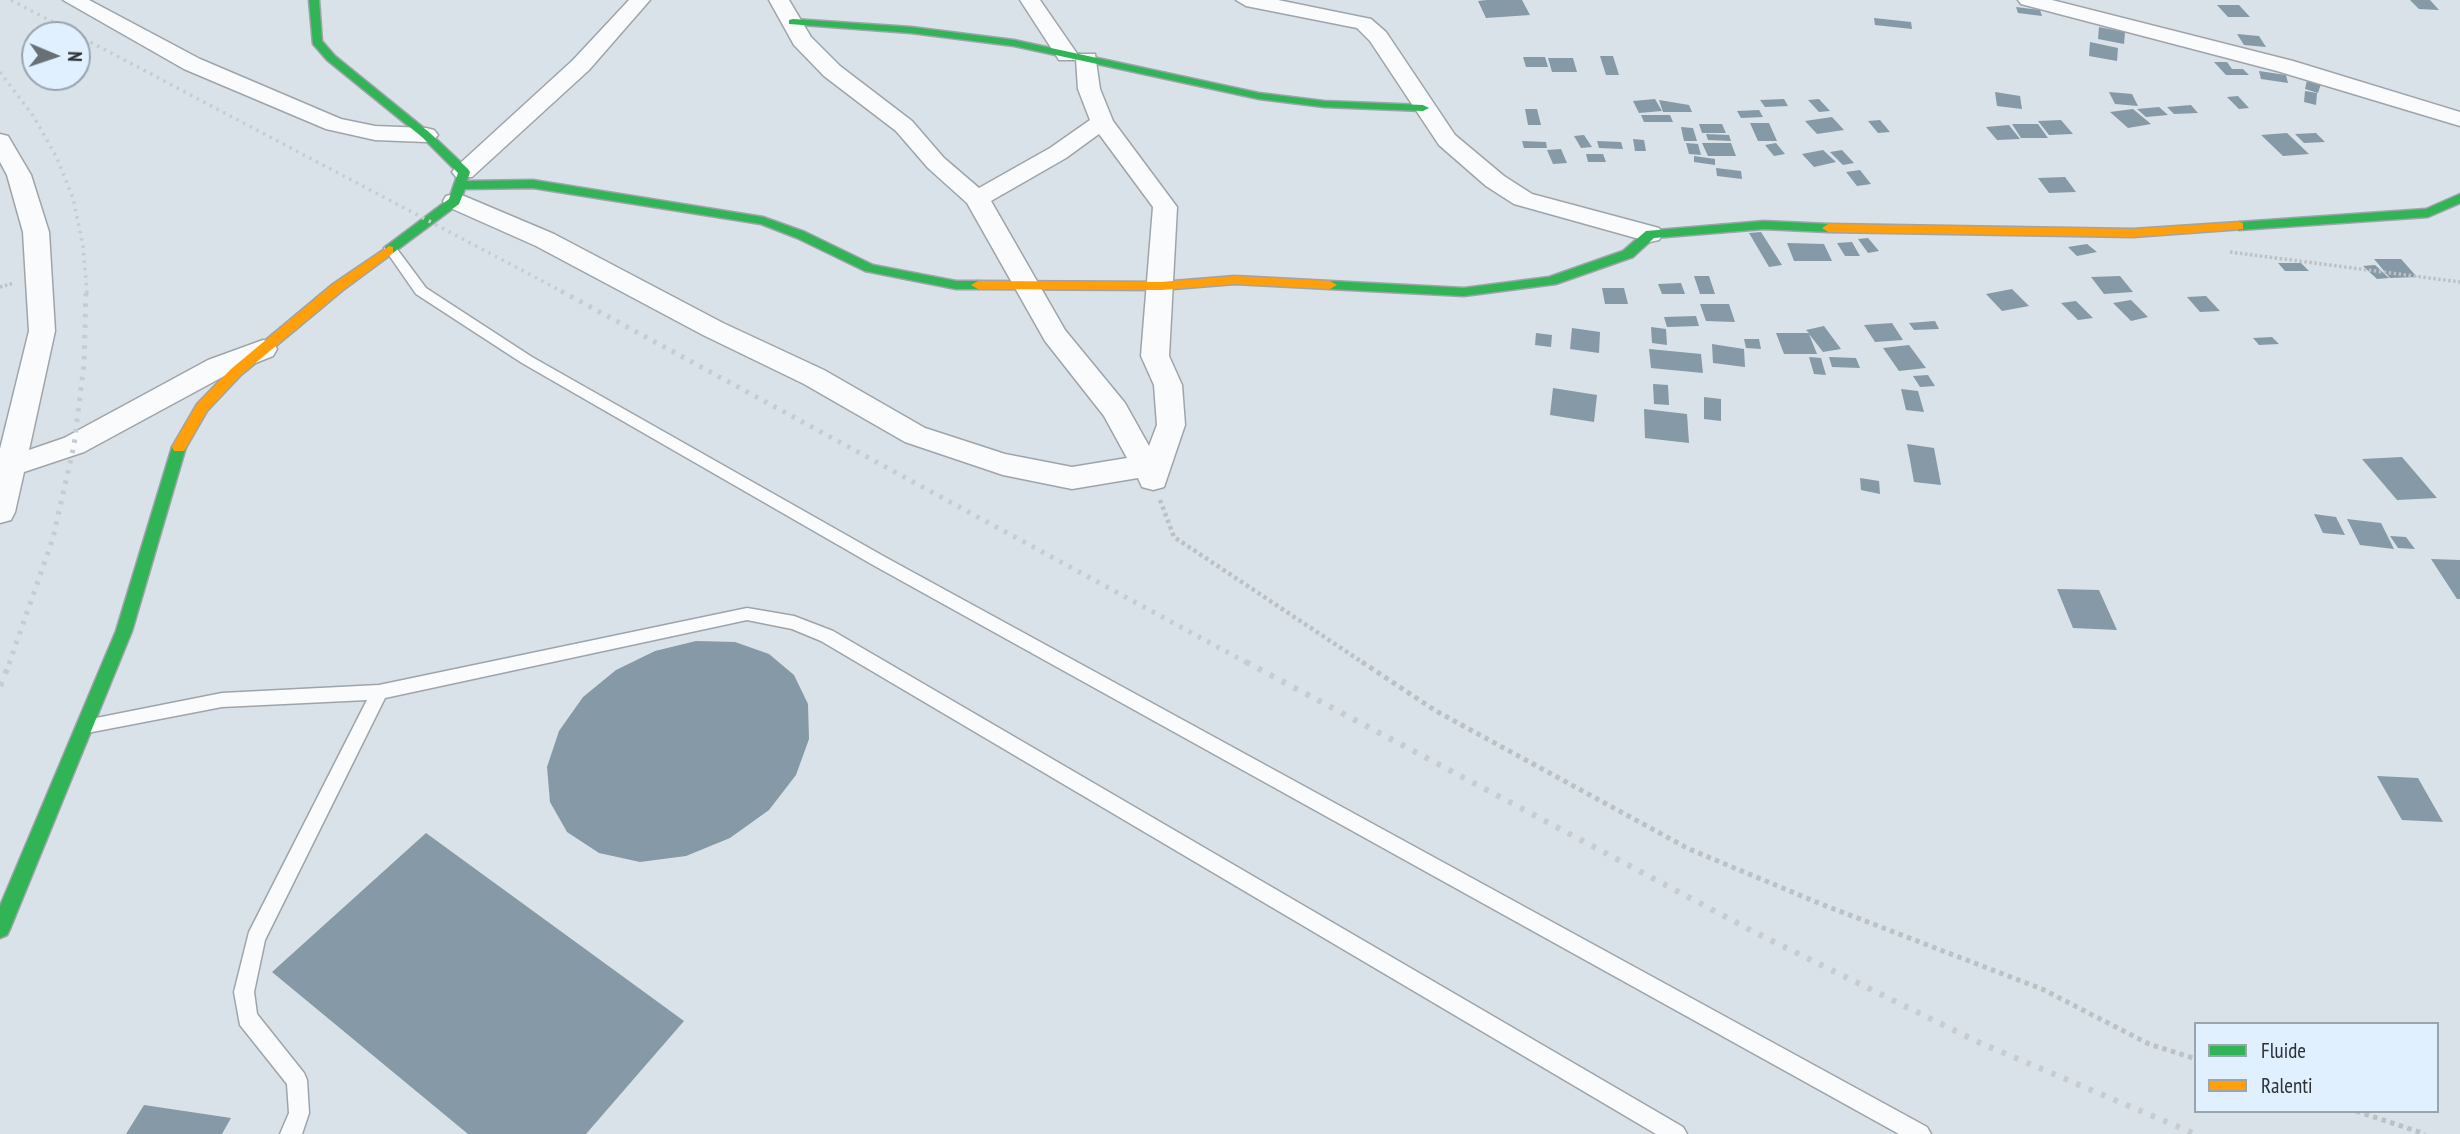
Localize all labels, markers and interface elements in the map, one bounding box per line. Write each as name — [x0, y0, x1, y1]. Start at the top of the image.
north arrow — [21, 21, 91, 91]
text: N — [63, 51, 87, 62]
legend — [2194, 1022, 2439, 1113]
text: Fluide — [2261, 1037, 2306, 1064]
text: Ralenti — [2261, 1072, 2313, 1099]

